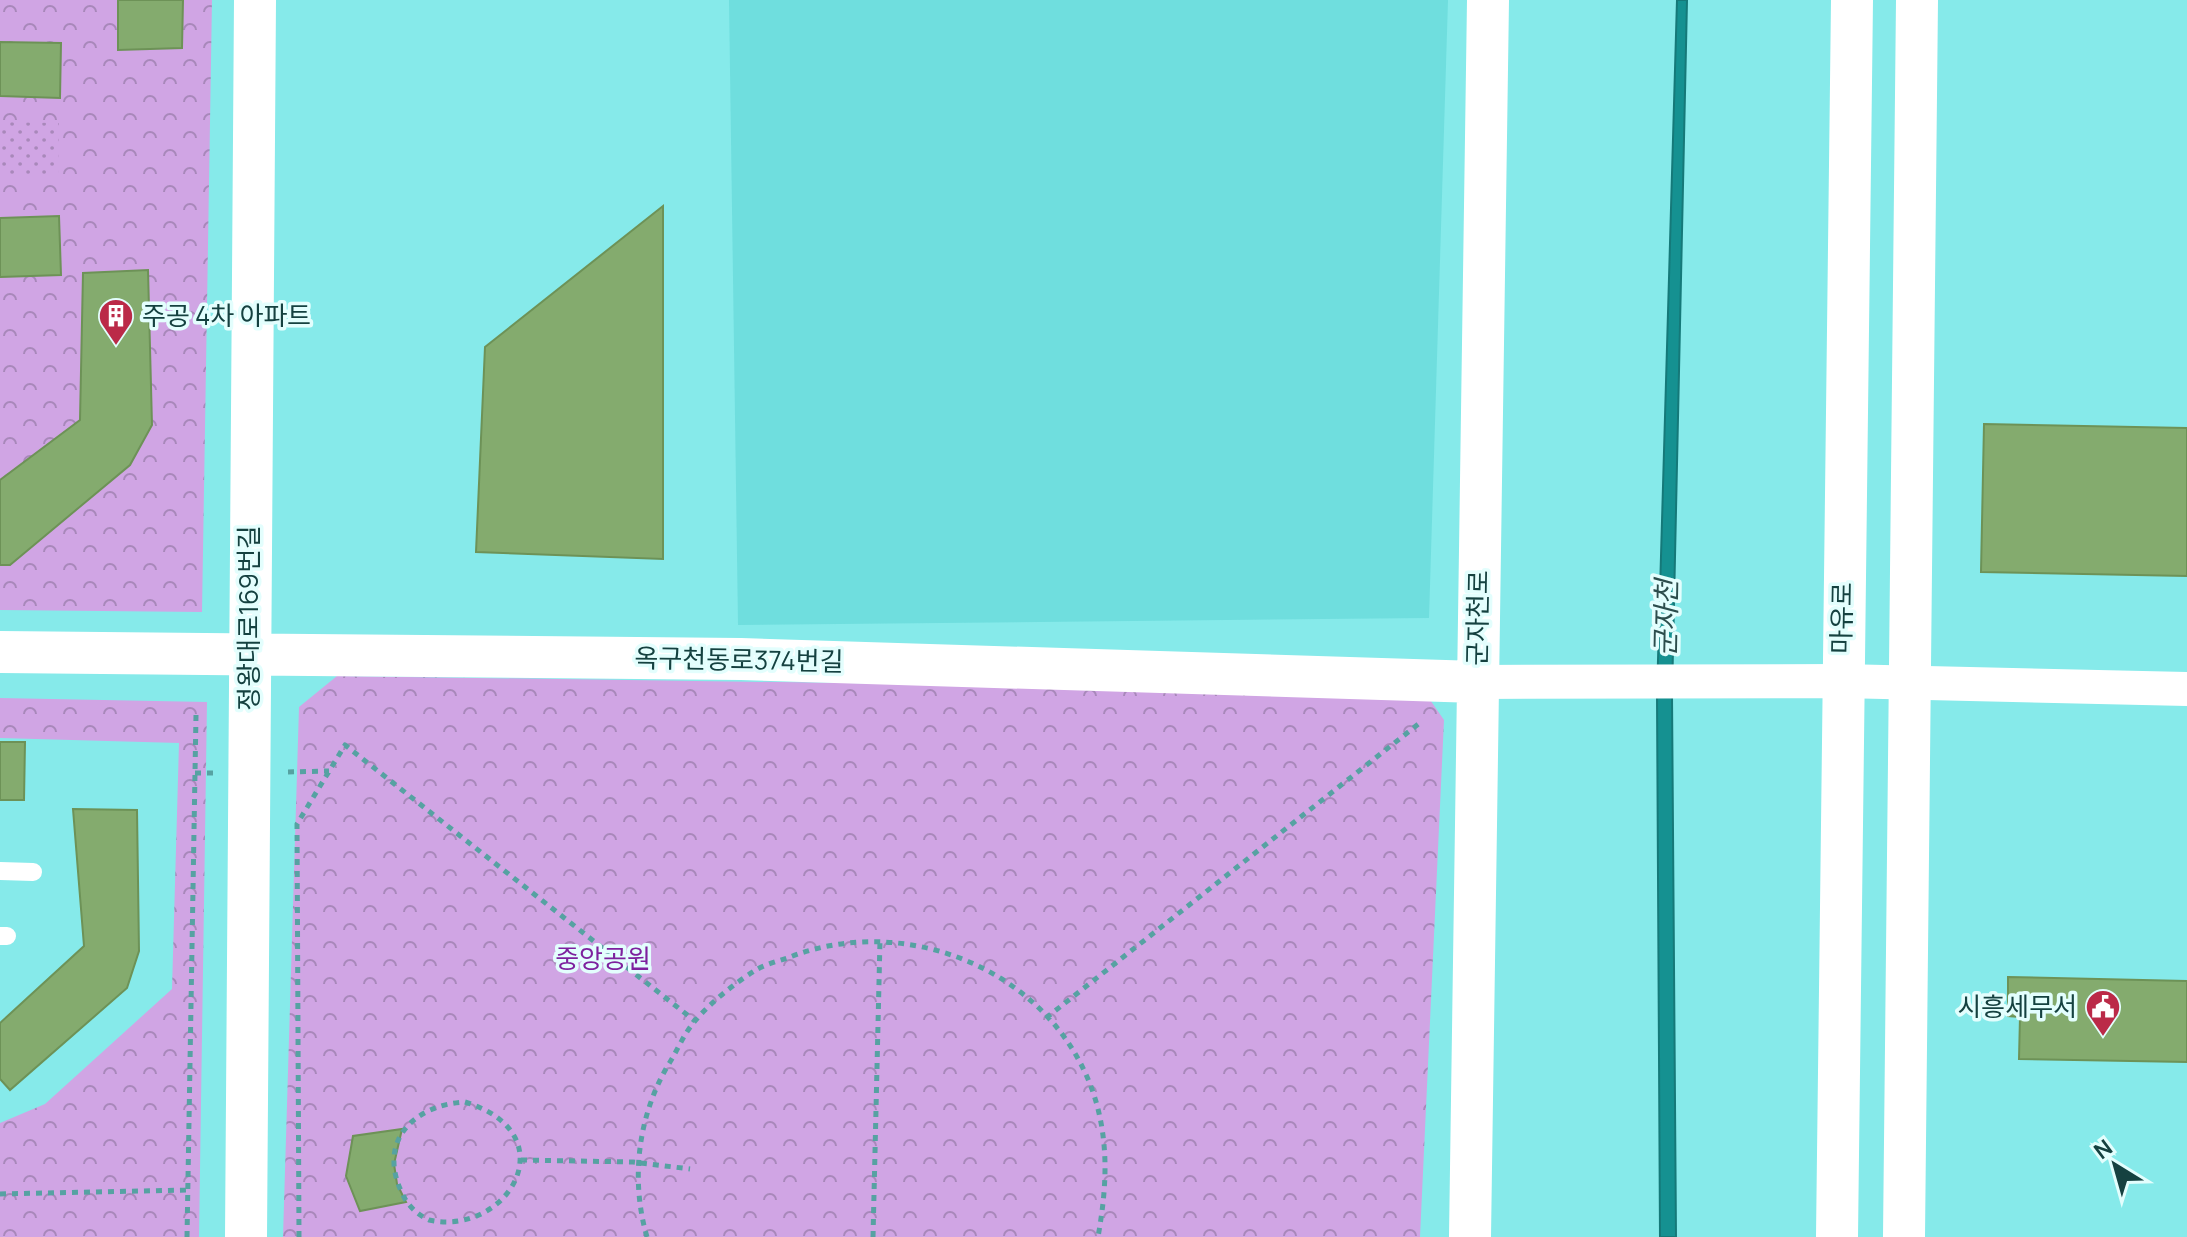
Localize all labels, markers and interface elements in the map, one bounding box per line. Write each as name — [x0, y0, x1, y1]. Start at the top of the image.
building icon: 주공 4차 아파트 — [97, 297, 135, 347]
place label: 주공 4차 아파트 — [142, 297, 311, 333]
street label: 정왕대로169번길 — [230, 525, 266, 711]
street label: 군자천로 — [1458, 570, 1496, 666]
water label: 군자천 — [1645, 576, 1685, 657]
street label: 마유로 — [1822, 582, 1860, 654]
street label: 옥구천동로374번길 — [634, 639, 844, 679]
park label: 중앙공원 — [555, 940, 651, 976]
place label: 시흥세무서 — [1957, 988, 2077, 1024]
public building icon: 시흥세무서 — [2084, 988, 2122, 1038]
north arrow — [2075, 1125, 2155, 1205]
text: N — [2088, 1132, 2118, 1166]

